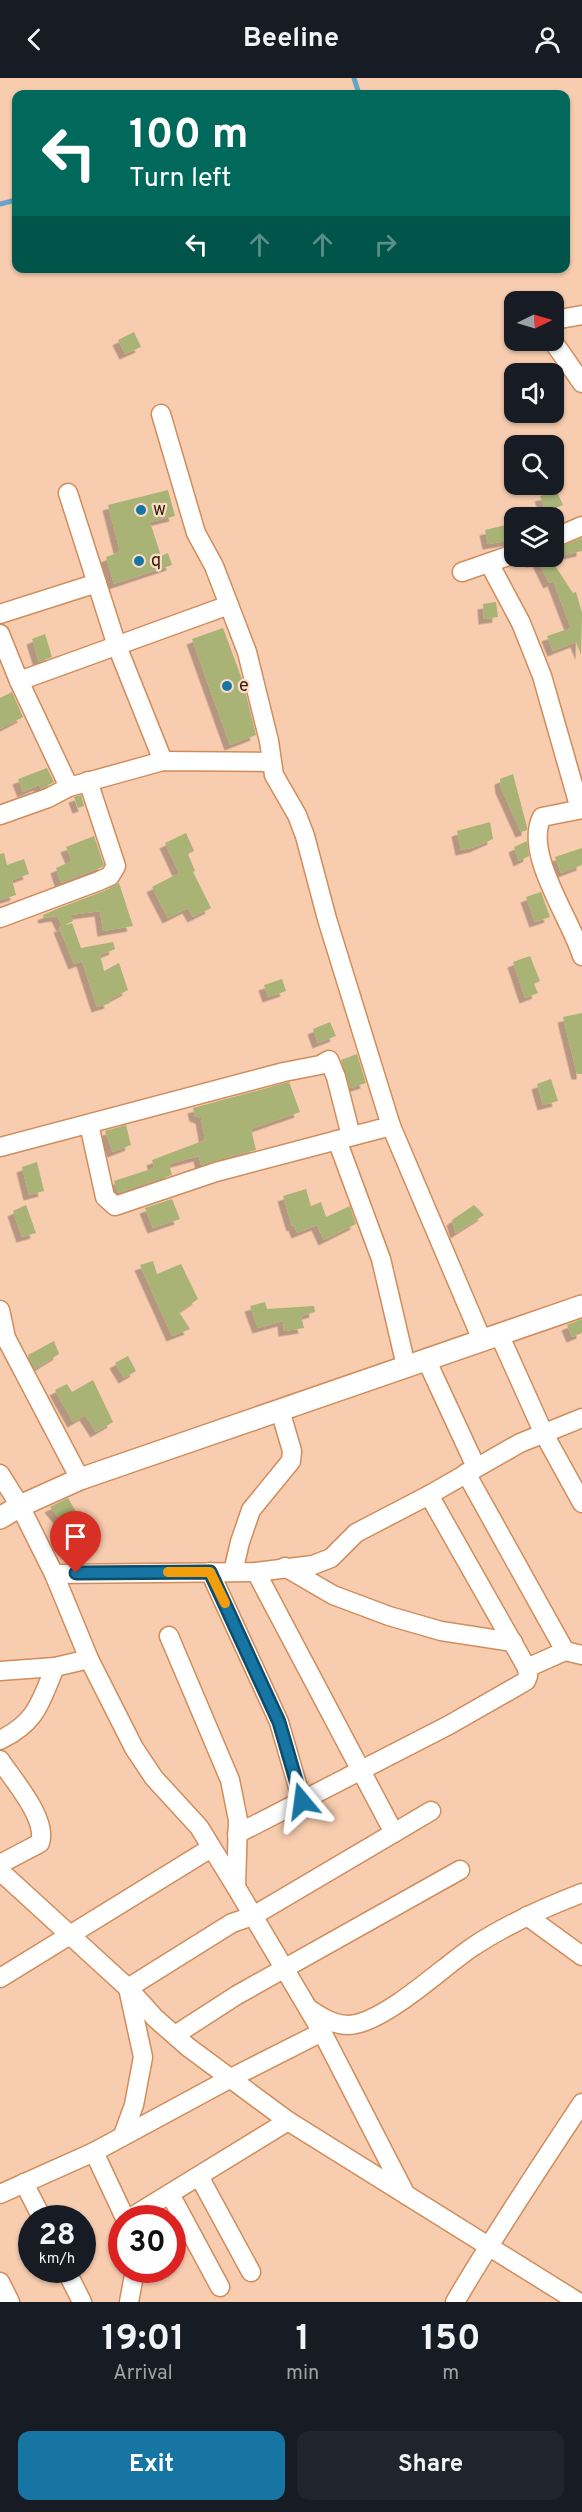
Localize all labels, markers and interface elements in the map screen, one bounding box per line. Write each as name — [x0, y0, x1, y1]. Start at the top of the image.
text: Beeline — [243, 22, 339, 56]
icon: back — [18, 23, 51, 56]
icon: person — [531, 23, 564, 56]
text: 100 m — [129, 110, 248, 163]
icon: left — [30, 114, 108, 192]
text: Turn left — [129, 162, 231, 196]
icon: left — [180, 228, 213, 261]
icon: ahead — [243, 228, 276, 261]
icon: ahead — [306, 228, 339, 261]
icon: right — [369, 228, 402, 261]
north arrow — [504, 291, 564, 351]
map controls — [504, 291, 564, 567]
button: sound — [504, 363, 564, 423]
button: search — [504, 435, 564, 495]
place label: w — [153, 499, 166, 522]
marker: w — [134, 503, 148, 517]
button: layers — [504, 507, 564, 567]
place label: q — [151, 550, 161, 573]
marker: q — [132, 554, 146, 568]
place label: e — [239, 675, 249, 698]
marker: e — [220, 679, 234, 693]
pin — [50, 1511, 101, 1573]
icon: arrive — [59, 1520, 92, 1553]
position arrow — [270, 1769, 334, 1833]
speed limit sign: 30 — [108, 2205, 186, 2283]
text: 28 — [38, 2218, 76, 2255]
text: km/h — [39, 2250, 75, 2269]
text: 19:01 — [101, 2317, 185, 2363]
text: 1 — [295, 2317, 310, 2363]
text: 150 — [421, 2317, 481, 2363]
text: Arrival — [113, 2361, 173, 2387]
text: min — [286, 2361, 319, 2387]
text: m — [442, 2361, 459, 2387]
button: Exit — [18, 2431, 285, 2500]
button: Share — [297, 2431, 564, 2500]

